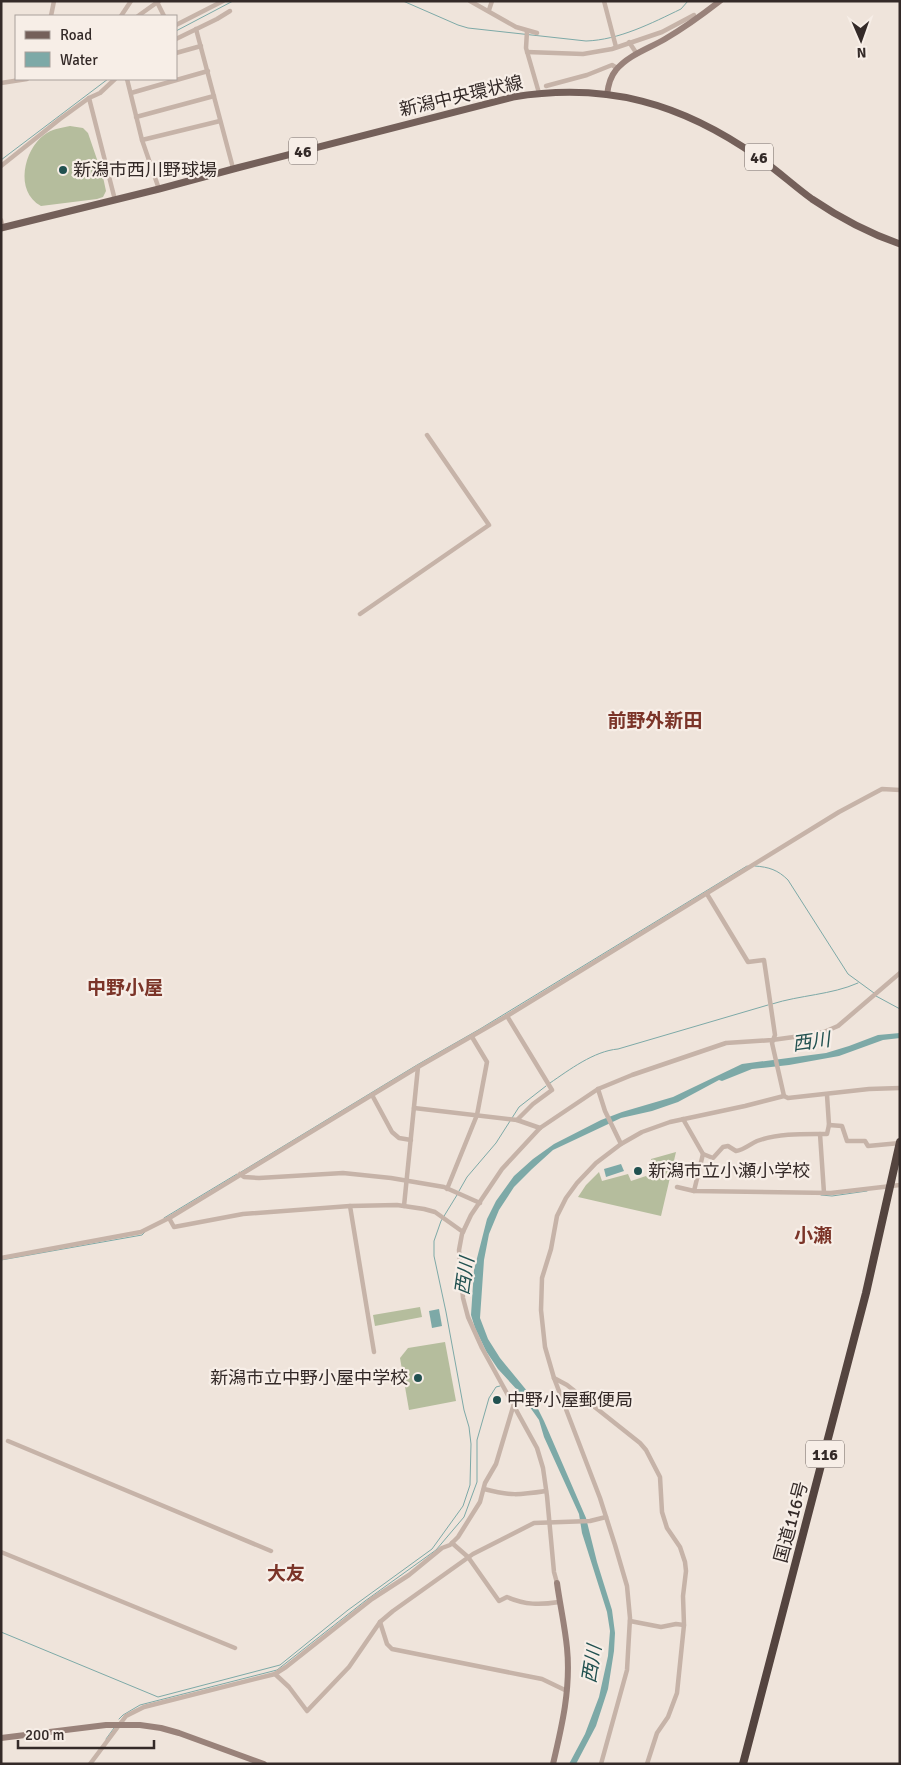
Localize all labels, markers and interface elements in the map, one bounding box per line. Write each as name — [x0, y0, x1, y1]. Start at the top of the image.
legend — [15, 15, 178, 80]
north arrow — [836, 15, 886, 65]
text: Road — [60, 26, 92, 44]
text: N — [856, 44, 867, 61]
text: Water — [60, 51, 98, 69]
street label: 新潟中央環状線 — [397, 71, 525, 121]
road number: 46 — [289, 138, 317, 164]
road number: 46 — [745, 144, 773, 170]
place label: 新潟市西川野球場 — [73, 159, 217, 181]
marker: 新潟市西川野球場 — [57, 164, 69, 176]
district label: 前野外新田 — [607, 709, 703, 733]
district label: 中野小屋 — [87, 976, 163, 1000]
water label: 西川 — [791, 1027, 834, 1057]
place label: 新潟市立小瀬小学校 — [648, 1160, 810, 1182]
marker: 新潟市立小瀬小学校 — [632, 1165, 644, 1177]
district label: 小瀬 — [794, 1224, 832, 1248]
water label: 西川 — [450, 1254, 480, 1297]
place label: 新潟市立中野小屋中学校 — [210, 1367, 408, 1389]
marker: 新潟市立中野小屋中学校 — [412, 1372, 424, 1384]
place label: 中野小屋郵便局 — [507, 1389, 633, 1411]
marker: 中野小屋郵便局 — [491, 1394, 503, 1406]
road number: 116 — [806, 1440, 844, 1468]
street label: 国道116号 — [770, 1479, 812, 1565]
district label: 大友 — [267, 1562, 305, 1586]
water label: 西川 — [577, 1642, 607, 1685]
scale bar — [18, 1718, 154, 1750]
text: 200 m — [25, 1726, 65, 1744]

